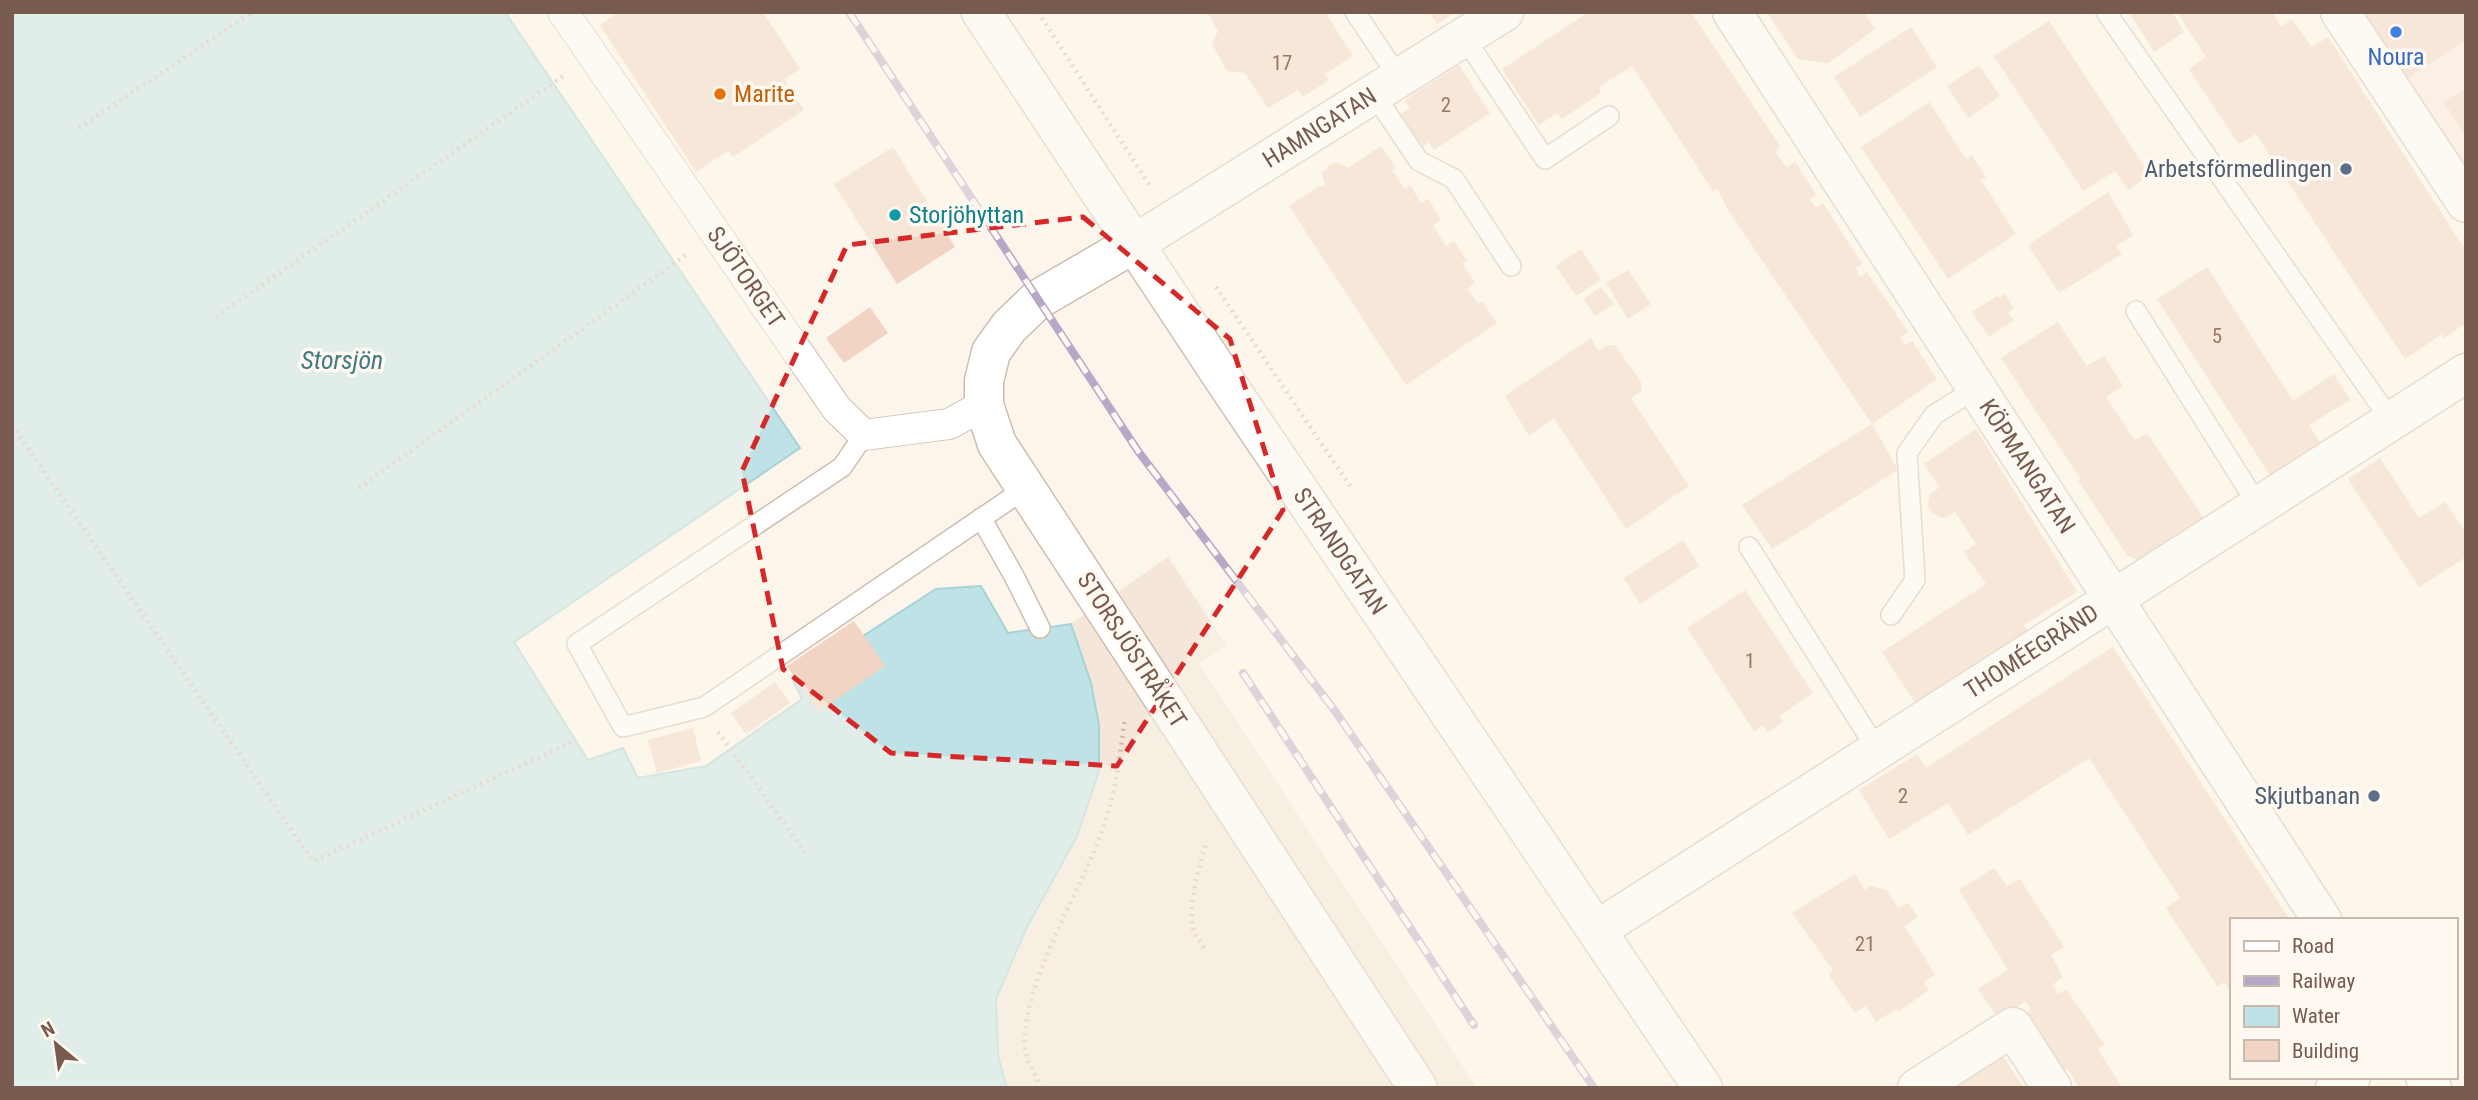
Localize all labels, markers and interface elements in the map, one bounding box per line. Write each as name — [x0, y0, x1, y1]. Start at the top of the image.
marker: Noura — [2388, 24, 2404, 40]
place label: Noura — [2368, 43, 2424, 71]
house number: 17 — [1272, 51, 1292, 75]
place label: Marite — [734, 80, 795, 108]
street label: HAMNGATAN — [1258, 82, 1382, 174]
marker: Marite — [712, 86, 728, 102]
house number: 2 — [1441, 93, 1451, 117]
place label: Arbetsförmedlingen — [2144, 155, 2332, 183]
marker: Arbetsförmedlingen — [2338, 161, 2354, 177]
place label: Storjöhyttan — [909, 201, 1024, 229]
marker: Storjöhyttan — [887, 207, 903, 223]
street label: SJÖTORGET — [701, 221, 790, 333]
house number: 5 — [2212, 324, 2222, 348]
water label: Storsjön — [301, 345, 383, 375]
street label: KÖPMANGATAN — [1974, 394, 2081, 539]
street label: STRANDGATAN — [1287, 483, 1393, 620]
street label: STORSJÖSTRÅKET — [1071, 567, 1193, 733]
street label: THOMÉEGRÄND — [1959, 598, 2103, 705]
house number: 1 — [1745, 649, 1755, 673]
place label: Skjutbanan — [2255, 782, 2360, 810]
house number: 2 — [1898, 784, 1908, 808]
marker: Skjutbanan — [2366, 788, 2382, 804]
legend — [2230, 918, 2457, 1079]
house number: 21 — [1855, 932, 1875, 956]
text: Road — [2292, 934, 2334, 958]
text: Railway — [2292, 969, 2355, 993]
text: Water — [2292, 1004, 2340, 1028]
north arrow — [21, 1009, 91, 1079]
text: N — [37, 1017, 59, 1042]
text: Building — [2292, 1039, 2359, 1063]

